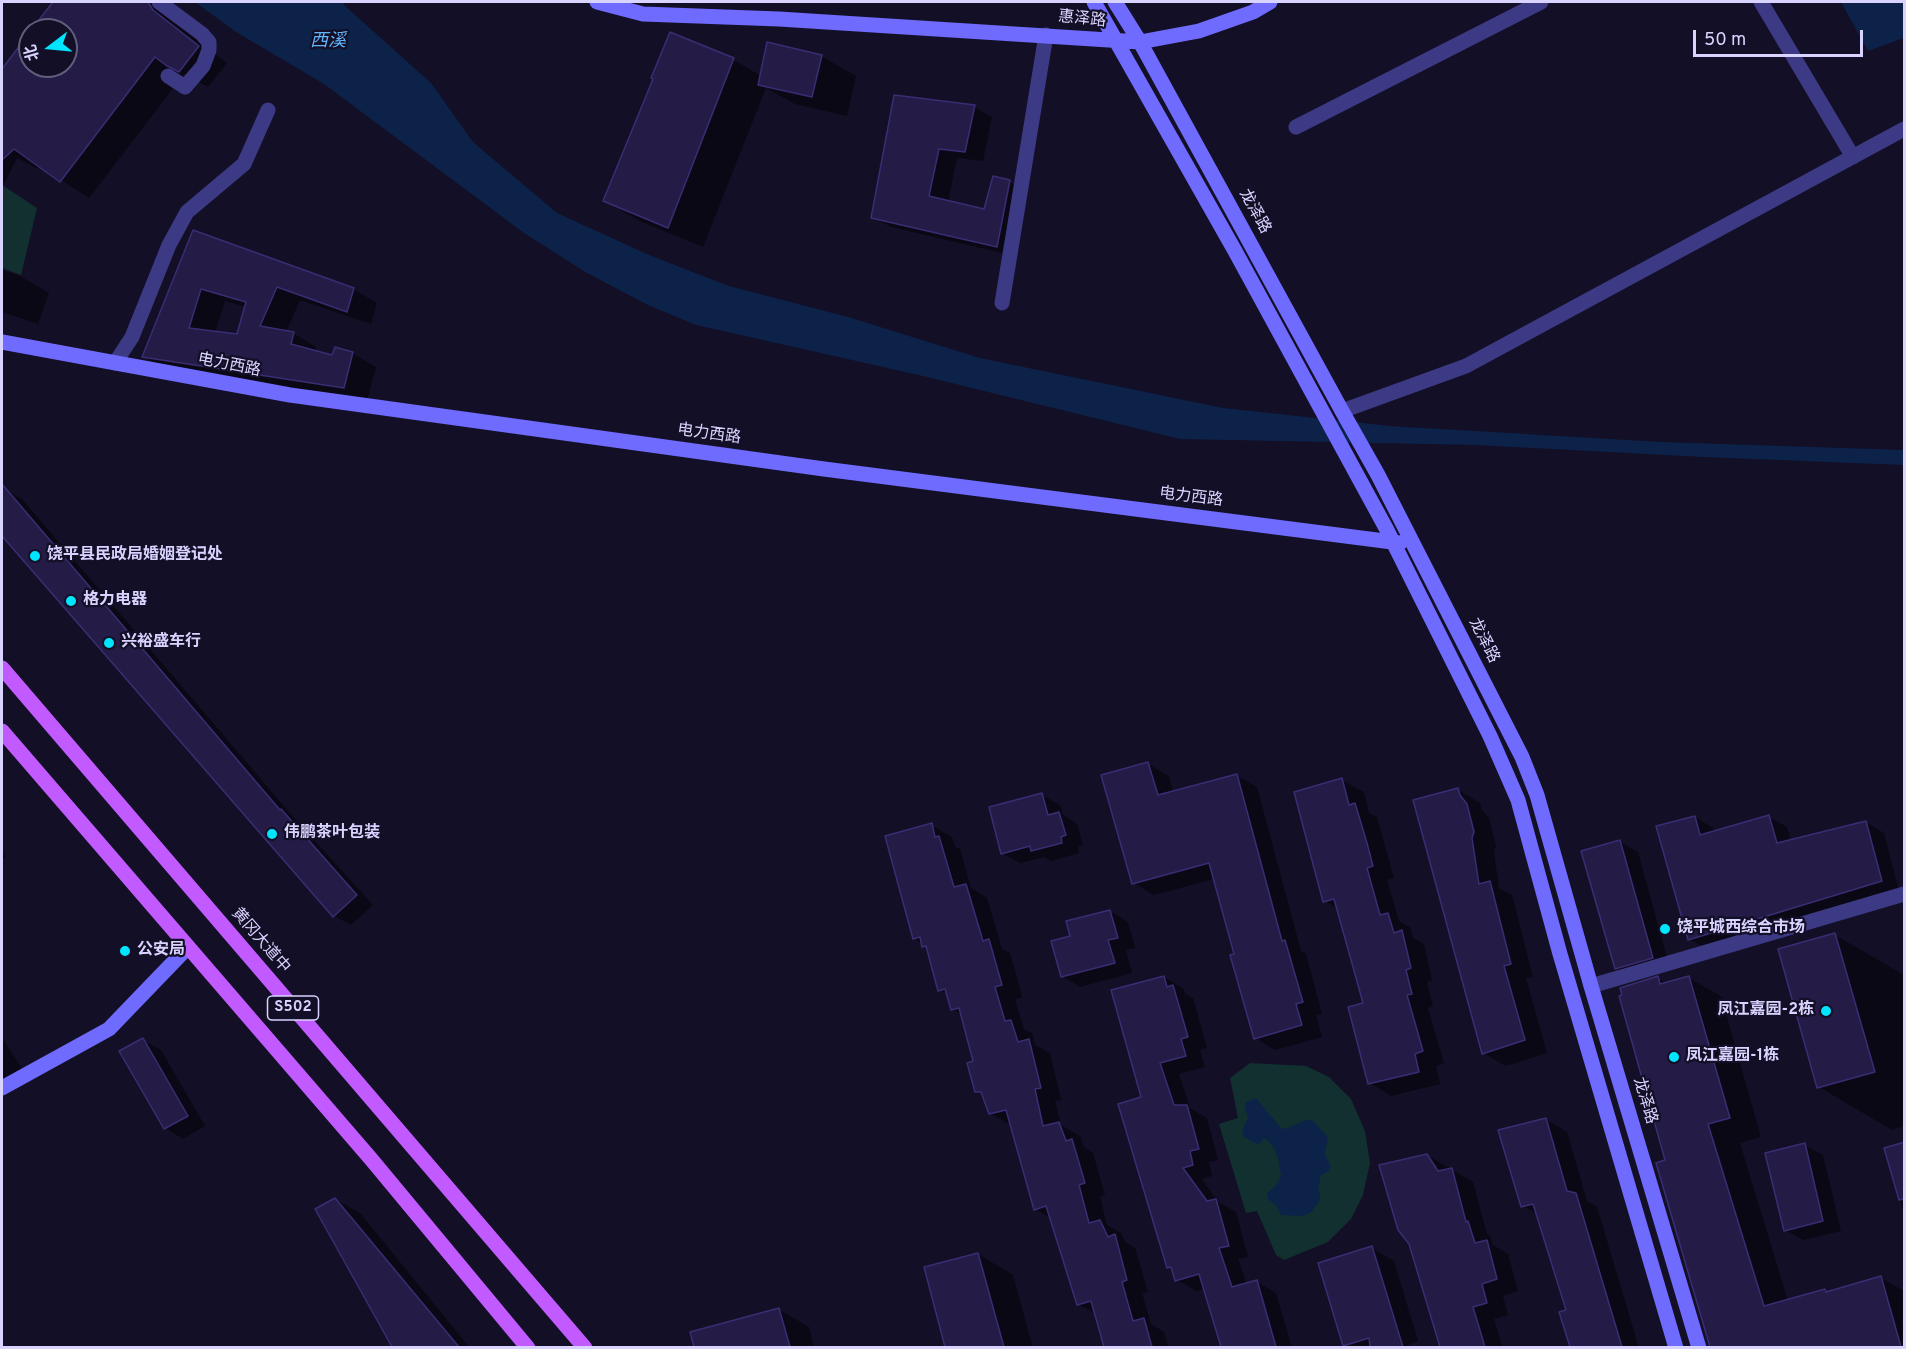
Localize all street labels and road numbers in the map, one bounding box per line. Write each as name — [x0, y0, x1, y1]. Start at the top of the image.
street label: 惠泽路 — [1057, 8, 1107, 32]
street label: 龙泽路 — [1234, 186, 1274, 238]
street label: 电力西路 — [196, 350, 262, 382]
street label: 电力西路 — [676, 421, 742, 449]
street label: 电力西路 — [1158, 485, 1224, 511]
street label: 龙泽路 — [1464, 615, 1502, 667]
street label: 黄冈大道中 — [227, 905, 293, 977]
road number: S502 — [268, 996, 318, 1020]
street label: 龙泽路 — [1628, 1075, 1660, 1127]

